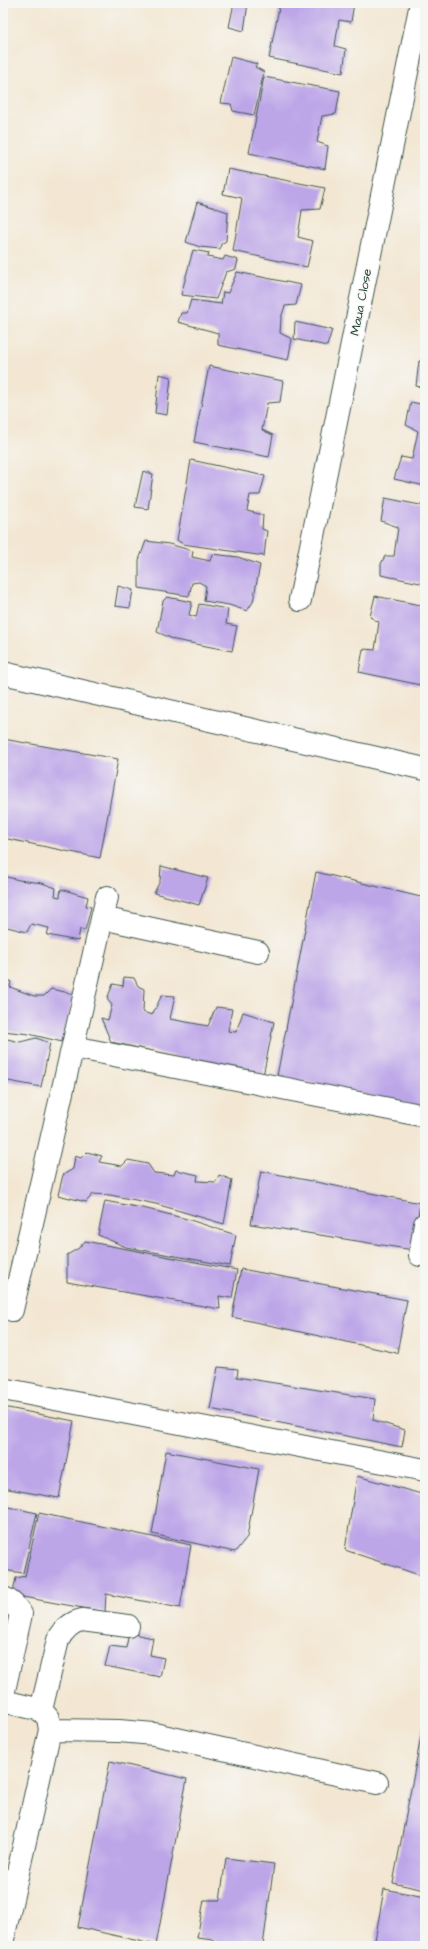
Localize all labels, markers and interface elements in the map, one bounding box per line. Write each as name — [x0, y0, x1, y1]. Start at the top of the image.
street label: Maua Close — [346, 267, 376, 337]

